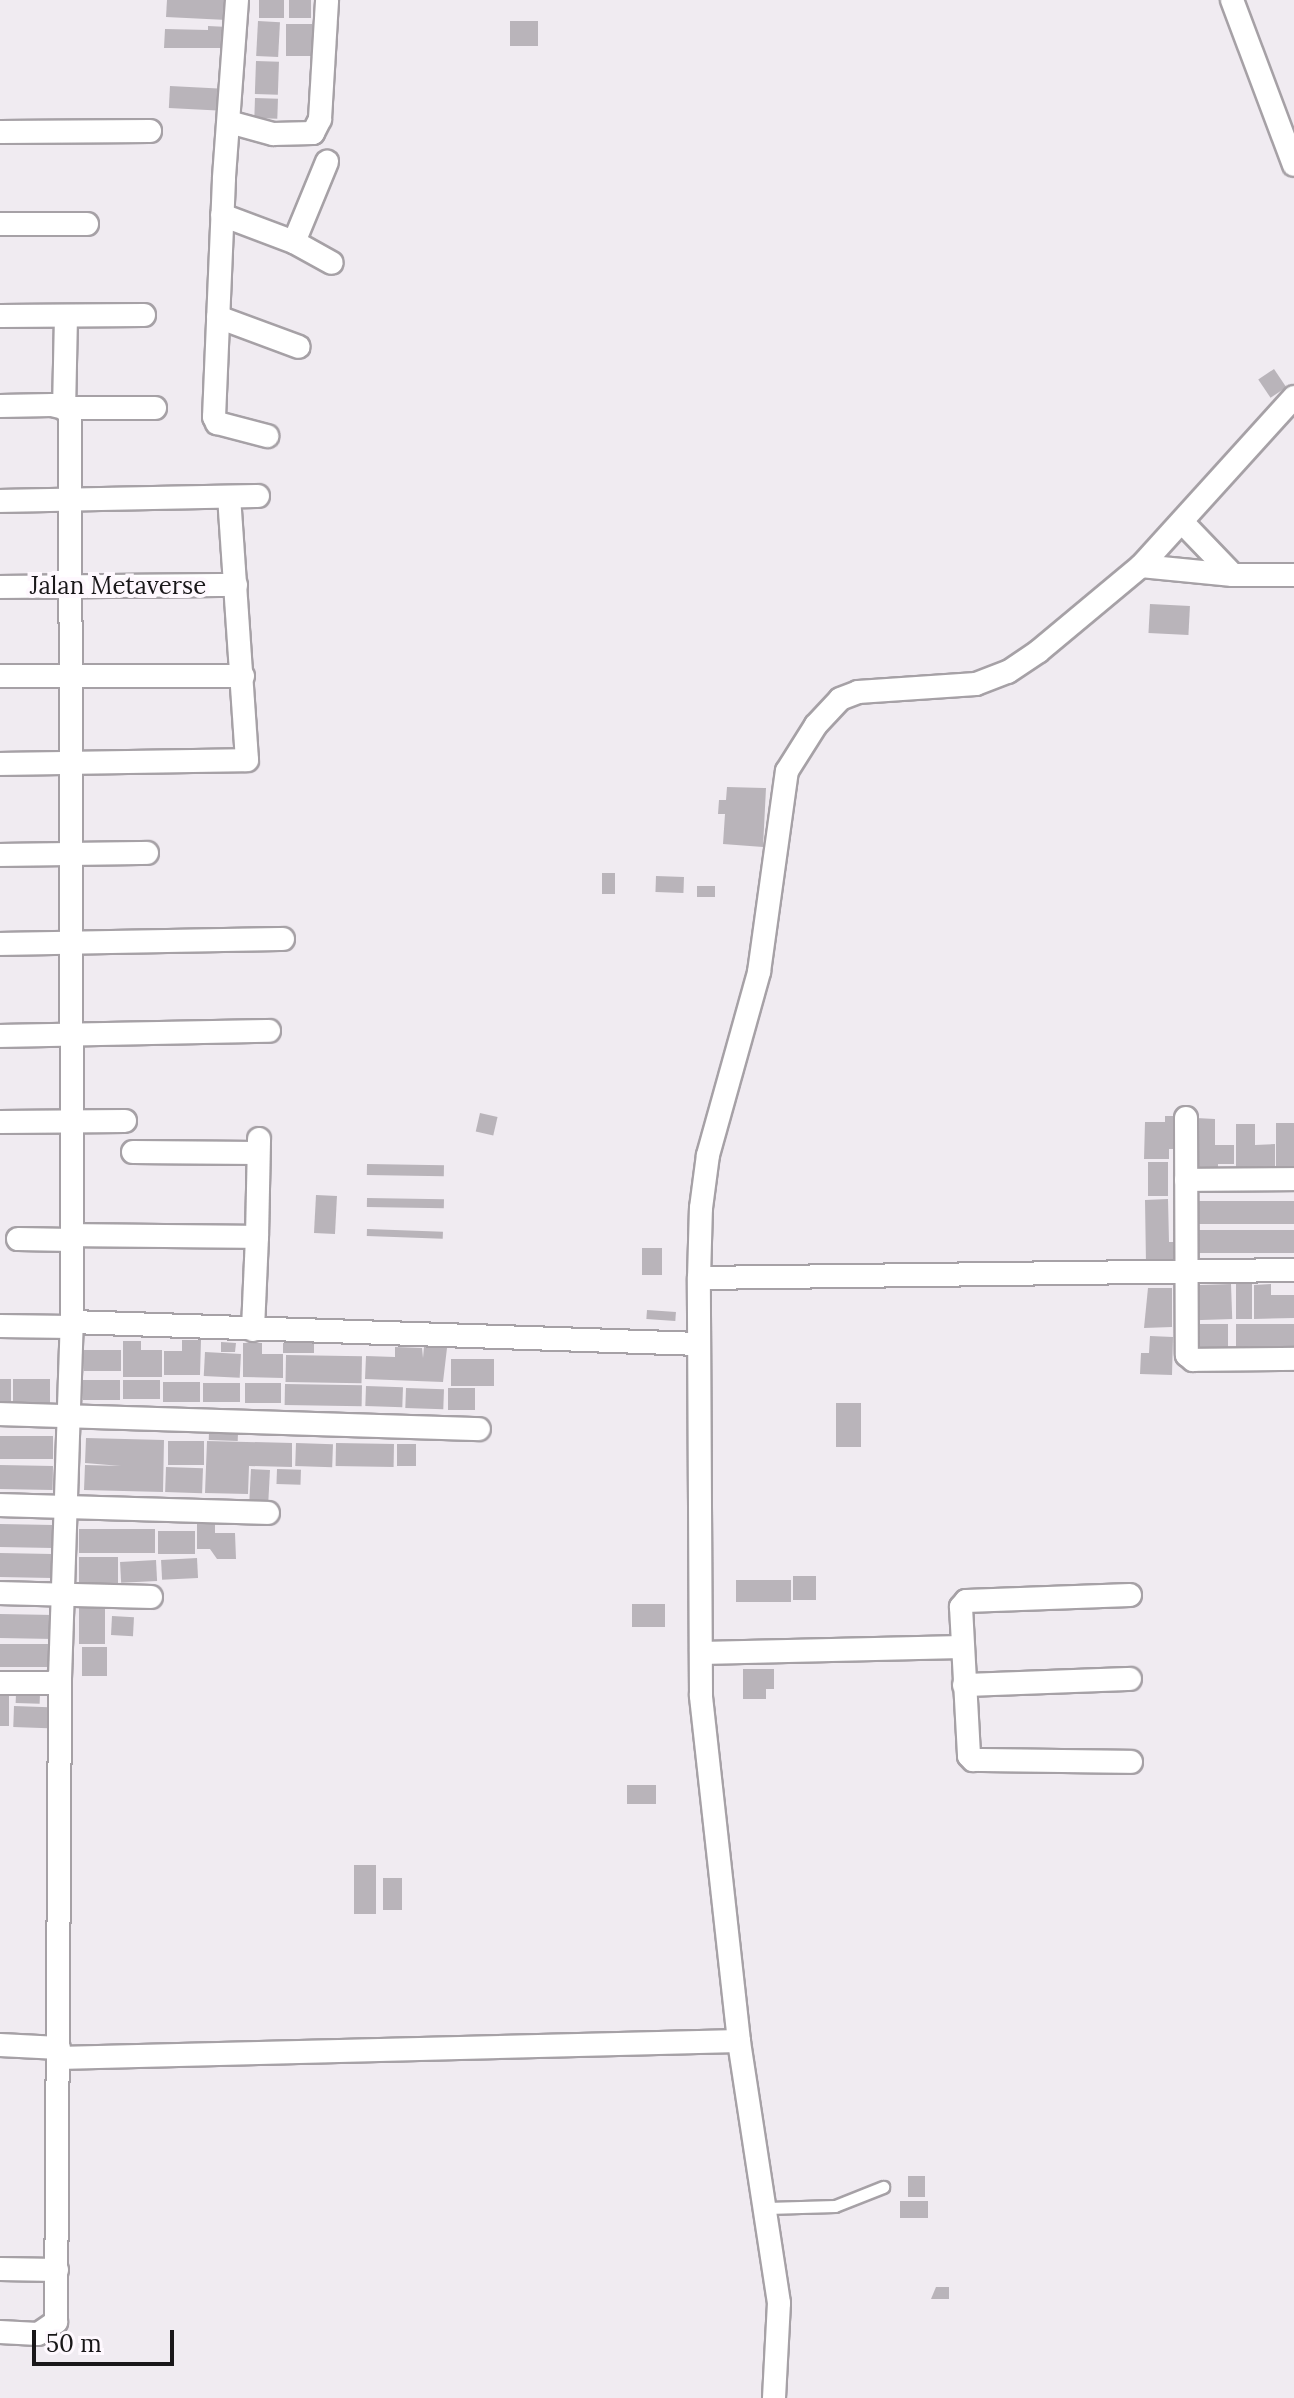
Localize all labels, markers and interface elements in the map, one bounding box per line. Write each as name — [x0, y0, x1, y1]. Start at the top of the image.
street label: Jalan Metaverse — [30, 572, 206, 600]
scale bar — [36, 2314, 178, 2364]
text: 50 m — [46, 2328, 102, 2359]

